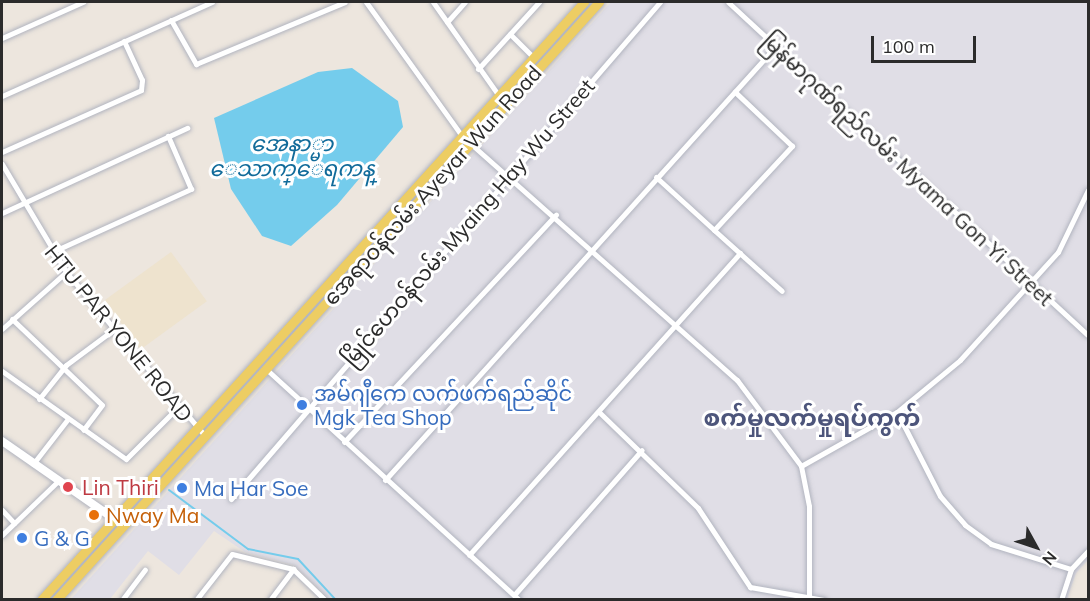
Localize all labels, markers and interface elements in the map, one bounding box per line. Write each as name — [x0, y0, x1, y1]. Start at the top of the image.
scale bar — [874, 24, 979, 62]
street label: မြန်မာဂုဏ်ရည်လမ်း Myama Gon Yi Street — [758, 27, 1058, 311]
text: 100 m — [882, 35, 935, 58]
street label: အေရာဝန်လမ်း Ayeyar Wun Road — [318, 60, 546, 310]
street label: မြိုင်ဟေဝန်လမ်း Myaing Hay Wu Street — [337, 73, 599, 371]
water label: အေနာ္မာ ေသာက္ေရကန္ — [209, 130, 375, 182]
street label: HTU PAR YONE ROAD — [40, 239, 198, 427]
place label: အမ်ဂျီကေ လက်ဖက်ရည်ဆိုင် Mgk Tea Shop — [314, 380, 572, 430]
marker: အမ်ဂျီကေ လက်ဖက်ရည်ဆိုင် Mgk Tea Shop — [295, 398, 309, 412]
district label: စက်မှုလက်မှုရပ်ကွက် — [704, 404, 920, 432]
place label: Lin Thiri — [82, 474, 159, 500]
place label: Ma Har Soe — [194, 475, 308, 501]
marker: Lin Thiri — [59, 478, 77, 496]
marker: Ma Har Soe — [175, 481, 189, 495]
place label: Nway Ma — [106, 502, 199, 528]
marker: Nway Ma — [87, 508, 101, 522]
north arrow — [1006, 517, 1066, 577]
place label: G & G — [34, 525, 90, 551]
marker: G & G — [15, 531, 29, 545]
text: N — [1038, 548, 1061, 570]

